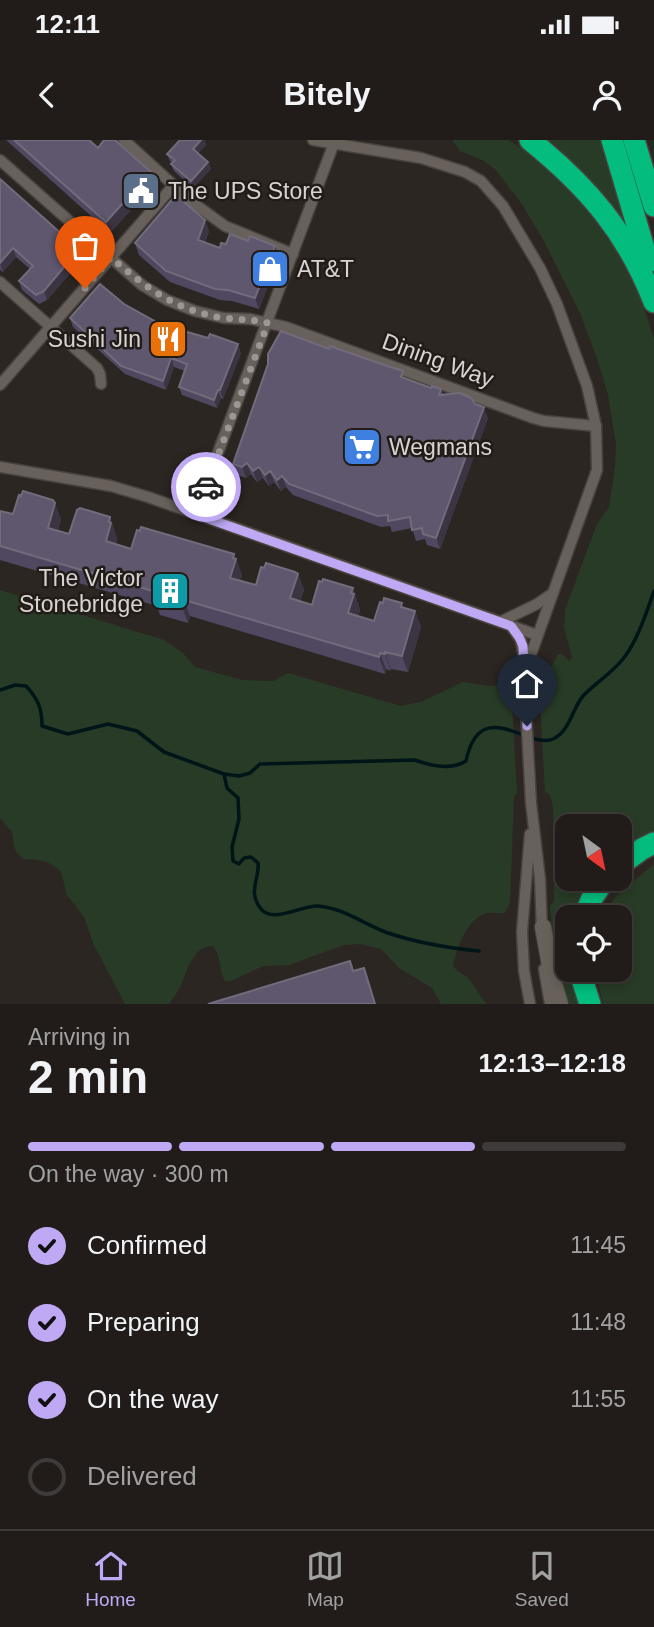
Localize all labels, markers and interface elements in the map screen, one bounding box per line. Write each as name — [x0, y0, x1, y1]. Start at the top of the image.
text: 12:11 — [35, 9, 100, 39]
icon: back — [28, 76, 66, 114]
text: Bitely — [283, 76, 371, 112]
icon: person — [588, 76, 626, 114]
public building icon: The UPS Store — [120, 170, 162, 212]
place label: The UPS Store — [168, 178, 323, 204]
pin — [55, 216, 115, 288]
icon: bag — [66, 227, 104, 265]
shop icon: AT&T — [249, 248, 291, 290]
place label: AT&T — [297, 256, 354, 282]
restaurant icon: Sushi Jin — [147, 318, 189, 360]
place label: Sushi Jin — [48, 326, 141, 352]
street label: Dining Way — [379, 328, 498, 392]
supermarket icon: Wegmans — [341, 426, 383, 468]
place label: Wegmans — [389, 434, 492, 460]
courier — [171, 452, 241, 522]
icon: car — [187, 468, 225, 506]
place label: The Victor Stonebridge — [19, 565, 143, 617]
building icon: The Victor Stonebridge — [149, 570, 191, 612]
pin — [497, 654, 557, 726]
icon: home — [508, 665, 546, 703]
north arrow — [555, 814, 632, 891]
map controls — [555, 814, 632, 982]
button: locate — [555, 905, 632, 982]
text: Arriving in — [28, 1024, 130, 1050]
text: 12:13–12:18 — [479, 1048, 626, 1078]
text: 2 min — [28, 1051, 148, 1103]
text: On the way · 300 m — [28, 1161, 229, 1187]
icon: check — [28, 1227, 66, 1265]
text: Confirmed — [87, 1230, 207, 1260]
text: 11:45 — [570, 1232, 626, 1258]
icon: check — [28, 1304, 66, 1342]
text: Preparing — [87, 1307, 200, 1337]
text: 11:48 — [570, 1309, 626, 1335]
icon: check — [28, 1381, 66, 1419]
text: On the way — [87, 1384, 219, 1414]
text: 11:55 — [570, 1386, 626, 1412]
text: Delivered — [87, 1461, 197, 1491]
tab: Home — [85, 1547, 136, 1611]
tab: Map — [306, 1547, 344, 1611]
tab: Saved — [515, 1547, 569, 1611]

